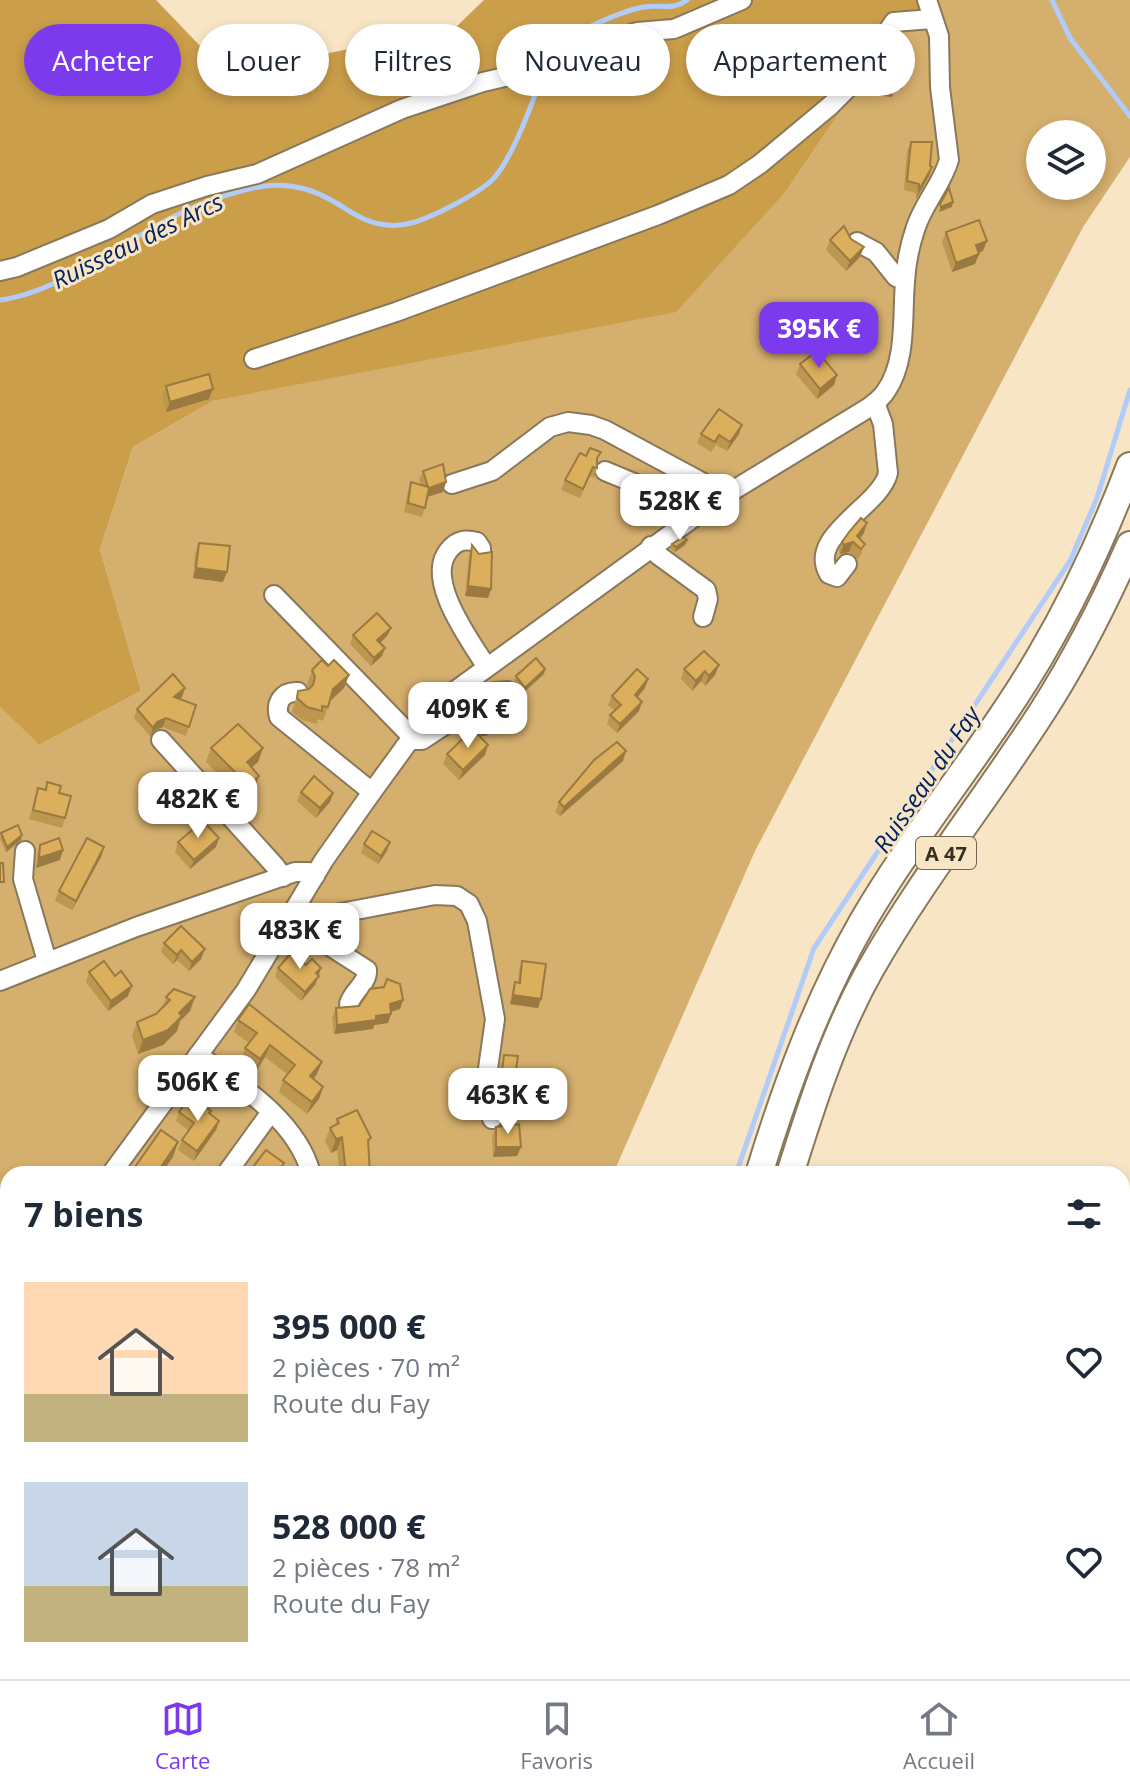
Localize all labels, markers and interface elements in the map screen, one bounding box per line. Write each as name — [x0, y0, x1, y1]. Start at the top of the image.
chip: Acheter — [24, 24, 181, 96]
chip: Louer — [197, 24, 329, 96]
chip: Filtres — [345, 24, 480, 96]
chip: Nouveau — [496, 24, 670, 96]
chip: Appartement — [686, 24, 915, 96]
map controls — [1026, 120, 1106, 200]
button: layers — [1026, 120, 1106, 200]
water label: Ruisseau des Arcs — [46, 184, 228, 296]
pin: 395K € — [754, 302, 884, 370]
text: 395K € — [777, 310, 861, 346]
pin: 528K € — [615, 474, 745, 542]
text: 528K € — [638, 482, 722, 518]
pin: 409K € — [403, 682, 533, 750]
text: 409K € — [426, 690, 510, 726]
water label: Ruisseau du Fay — [865, 698, 988, 859]
pin: 482K € — [133, 772, 263, 840]
text: 482K € — [156, 780, 240, 816]
road number: A 47 — [916, 837, 976, 869]
pin: 483K € — [235, 903, 365, 971]
text: 483K € — [258, 911, 342, 947]
pin: 506K € — [133, 1055, 263, 1123]
text: 506K € — [156, 1063, 240, 1099]
pin: 463K € — [443, 1068, 573, 1136]
text: 463K € — [466, 1076, 550, 1112]
text: 7 biens — [24, 1191, 144, 1237]
icon: filters — [1062, 1192, 1106, 1236]
text: 395 000 € — [272, 1303, 426, 1349]
icon: home — [88, 1314, 184, 1410]
icon: heart — [1062, 1340, 1106, 1384]
text: 2 pièces · 70 m² — [272, 1349, 460, 1385]
text: Route du Fay — [272, 1385, 430, 1421]
text: 528 000 € — [272, 1503, 426, 1549]
icon: home — [88, 1514, 184, 1610]
icon: heart — [1062, 1540, 1106, 1584]
text: 2 pièces · 78 m² — [272, 1549, 460, 1585]
text: Route du Fay — [272, 1585, 430, 1621]
tab: Carte — [155, 1697, 210, 1775]
tab: Favoris — [520, 1697, 593, 1775]
tab: Accueil — [903, 1697, 975, 1775]

